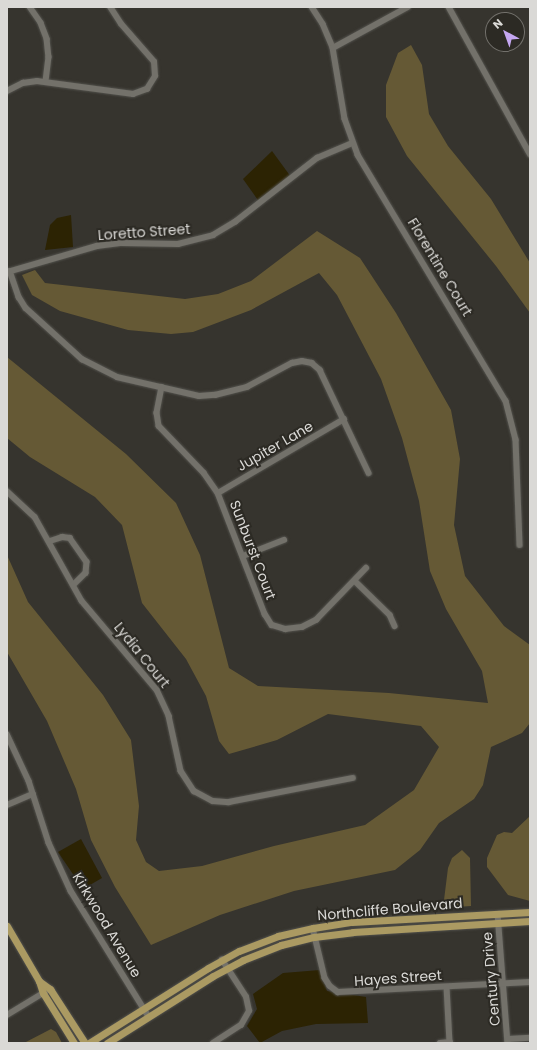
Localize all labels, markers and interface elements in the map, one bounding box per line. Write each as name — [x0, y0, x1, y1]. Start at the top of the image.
north arrow — [485, 12, 525, 52]
text: N — [489, 15, 506, 32]
street label: Florentine Court — [404, 215, 476, 319]
street label: Loretto Street — [97, 220, 191, 244]
street label: Jupiter Lane — [234, 417, 316, 475]
street label: Sunburst Court — [226, 498, 280, 602]
street label: Lydia Court — [111, 619, 173, 691]
street label: Kirkwood Avenue — [69, 869, 145, 981]
street label: Northcliffe Boulevard — [317, 894, 463, 924]
street label: Century Drive — [479, 931, 503, 1027]
street label: Hayes Street — [354, 967, 442, 989]

